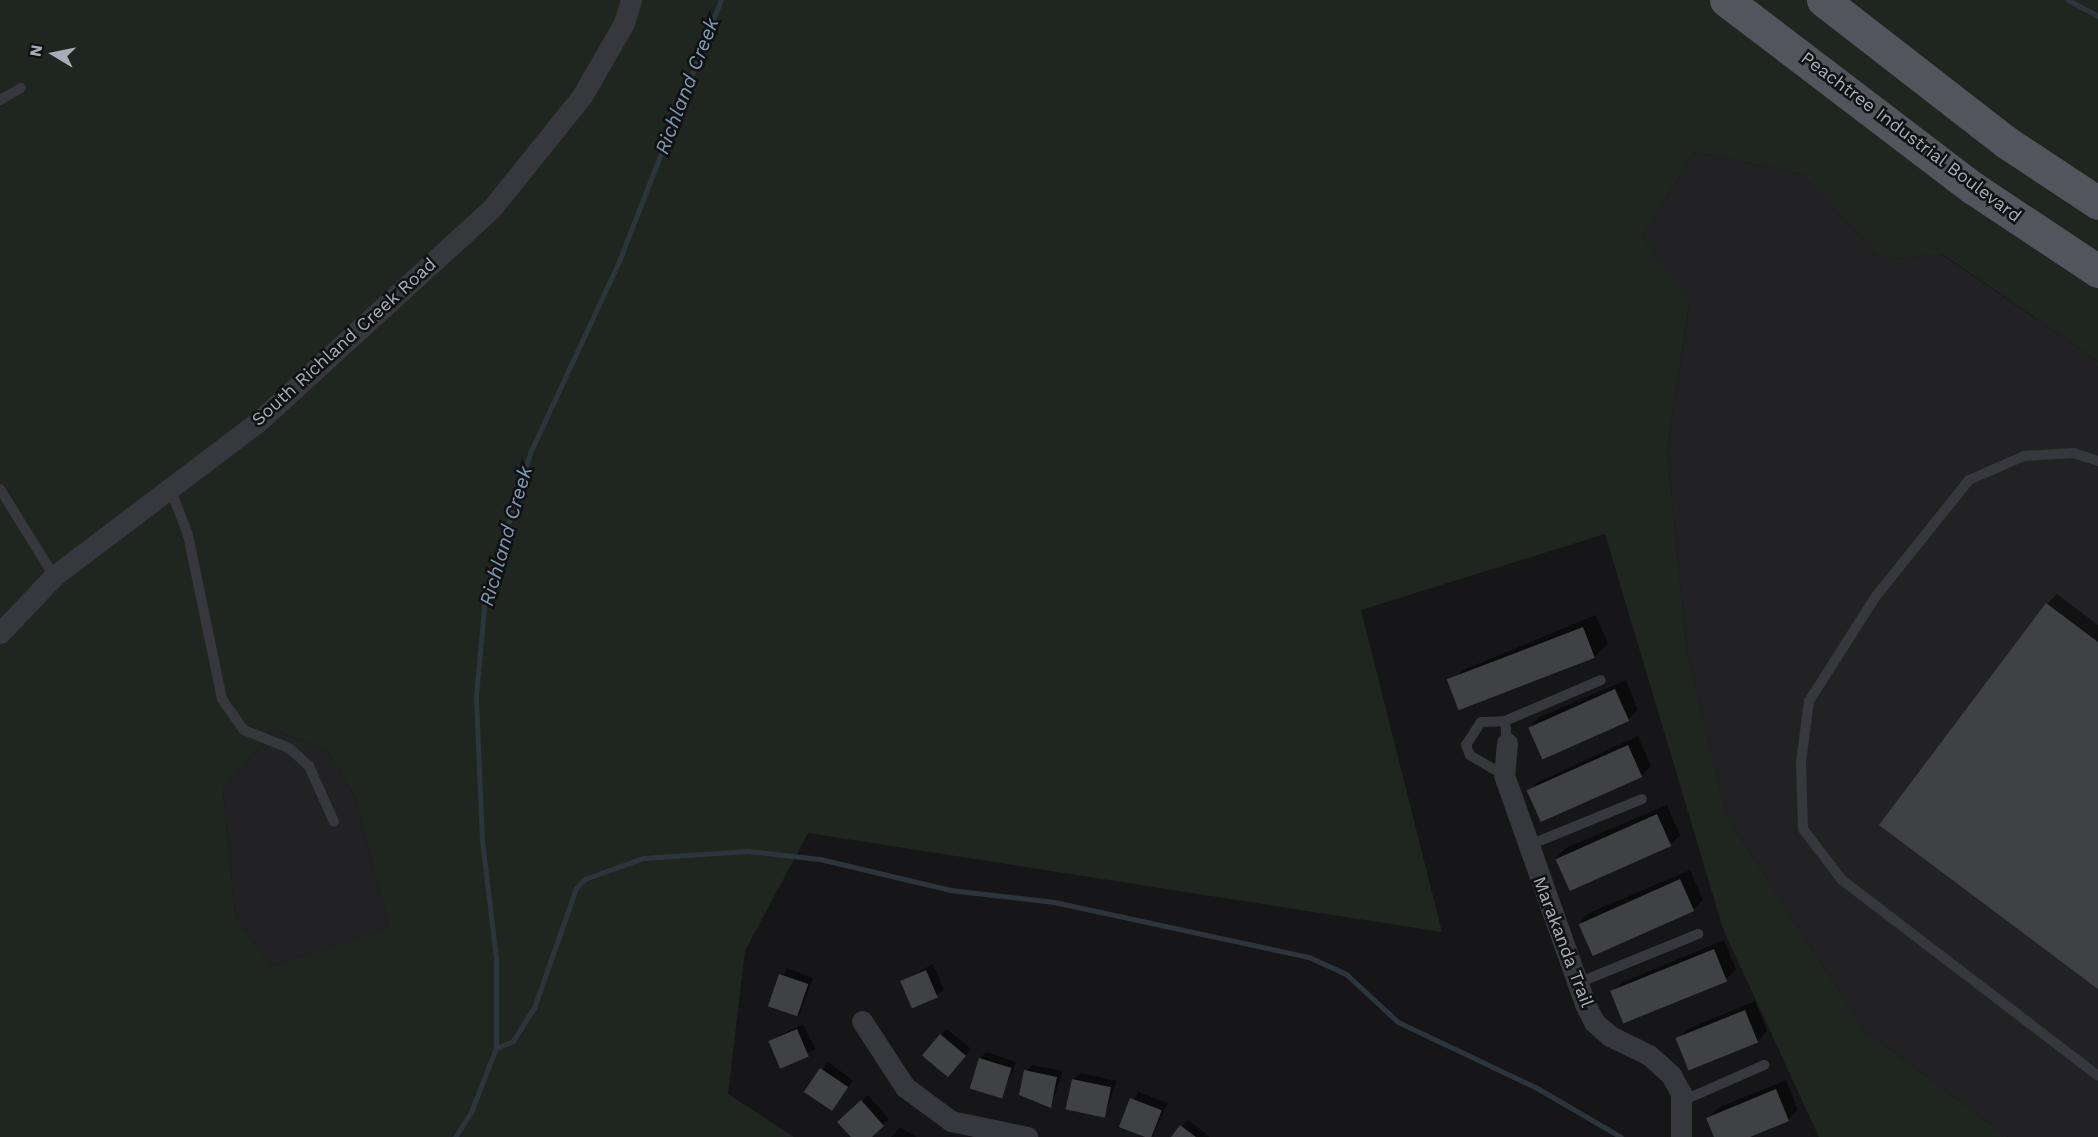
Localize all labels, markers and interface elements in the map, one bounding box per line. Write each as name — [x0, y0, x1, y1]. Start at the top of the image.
water label: Richland Creek — [650, 14, 724, 158]
north arrow — [24, 24, 84, 84]
text: N — [25, 43, 46, 58]
street label: Peachtree Industrial Boulevard — [1796, 47, 2026, 227]
street label: South Richland Creek Road — [247, 253, 441, 431]
water label: Richland Creek — [475, 463, 537, 609]
street label: Marakanda Trail — [1528, 873, 1598, 1011]

